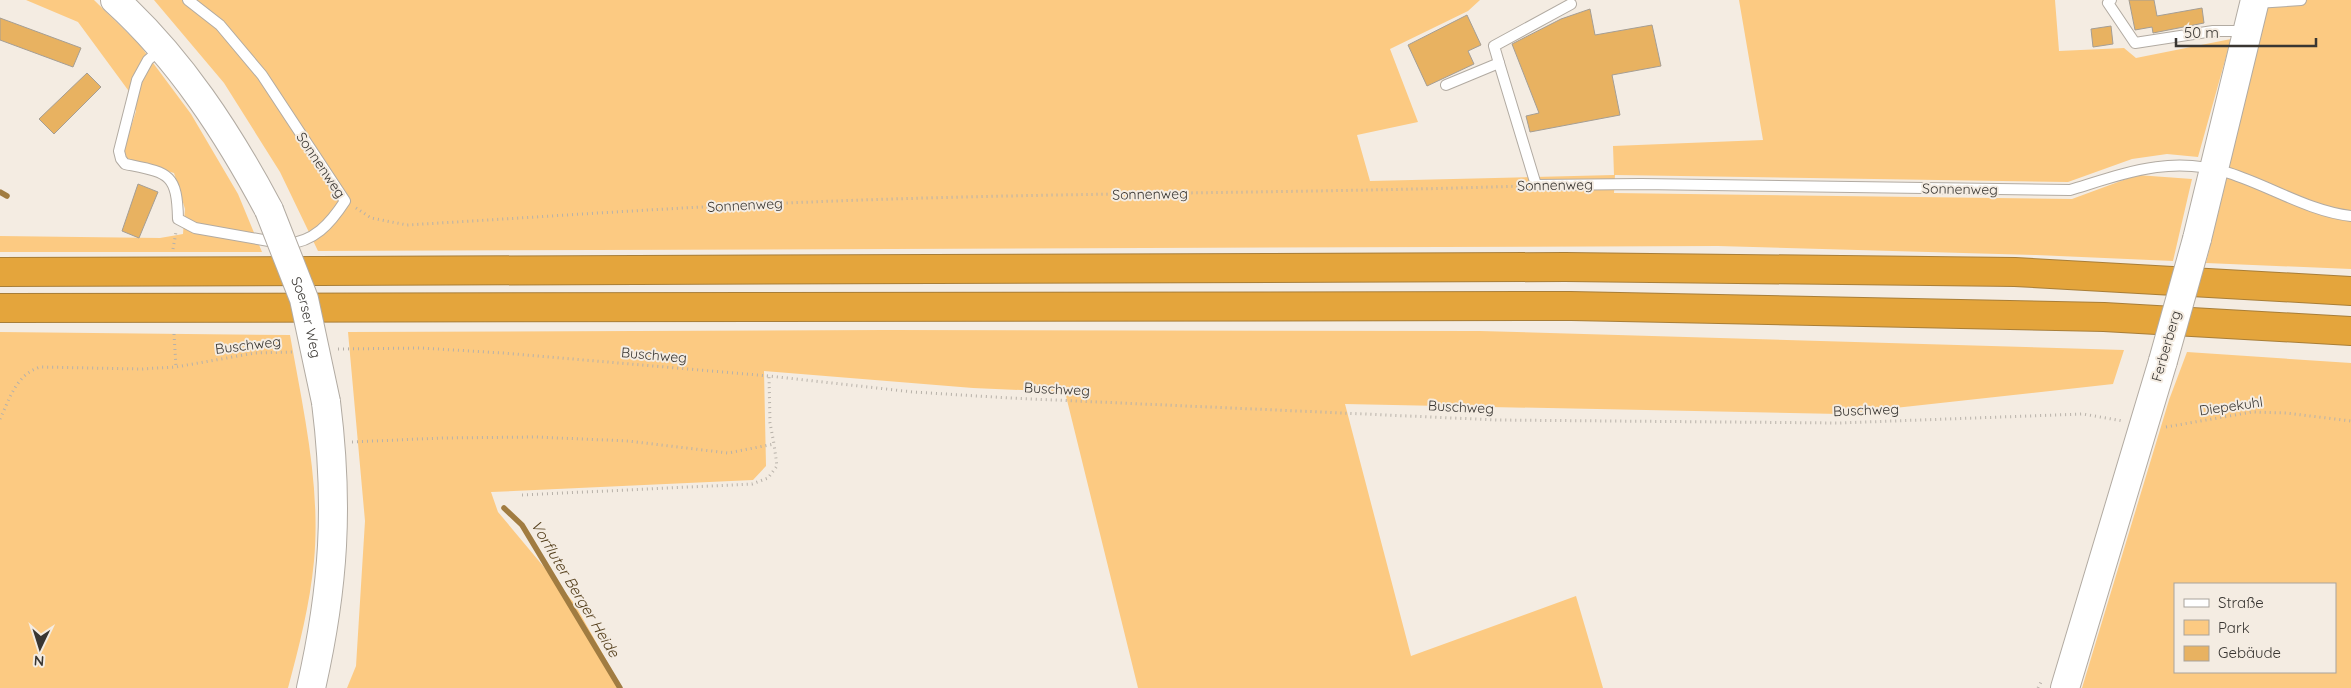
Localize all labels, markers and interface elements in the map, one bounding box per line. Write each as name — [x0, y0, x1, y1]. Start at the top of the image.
scale bar — [2176, 15, 2316, 47]
text: 50 m — [2184, 23, 2219, 42]
street label: Sonnenweg — [292, 129, 350, 201]
street label: Sonnenweg — [1517, 175, 1593, 195]
street label: Sonnenweg — [1922, 179, 1998, 199]
street label: Sonnenweg — [1112, 184, 1188, 204]
street label: Sonnenweg — [707, 194, 783, 216]
street label: Soerser Weg — [287, 274, 325, 360]
street label: Ferberberg — [2147, 308, 2185, 384]
street label: Buschweg — [214, 332, 282, 358]
street label: Buschweg — [620, 343, 688, 367]
street label: Buschweg — [1024, 378, 1090, 400]
street label: Diepekuhl — [2198, 393, 2264, 419]
street label: Buschweg — [1428, 396, 1494, 418]
street label: Buschweg — [1833, 400, 1899, 420]
water label: Vorfluter Berger Heide — [527, 517, 624, 661]
legend — [2174, 583, 2336, 673]
text: Straße — [2218, 593, 2264, 612]
text: Park — [2218, 618, 2250, 637]
north arrow — [15, 623, 65, 673]
text: Gebäude — [2218, 643, 2281, 662]
text: N — [33, 652, 45, 670]

